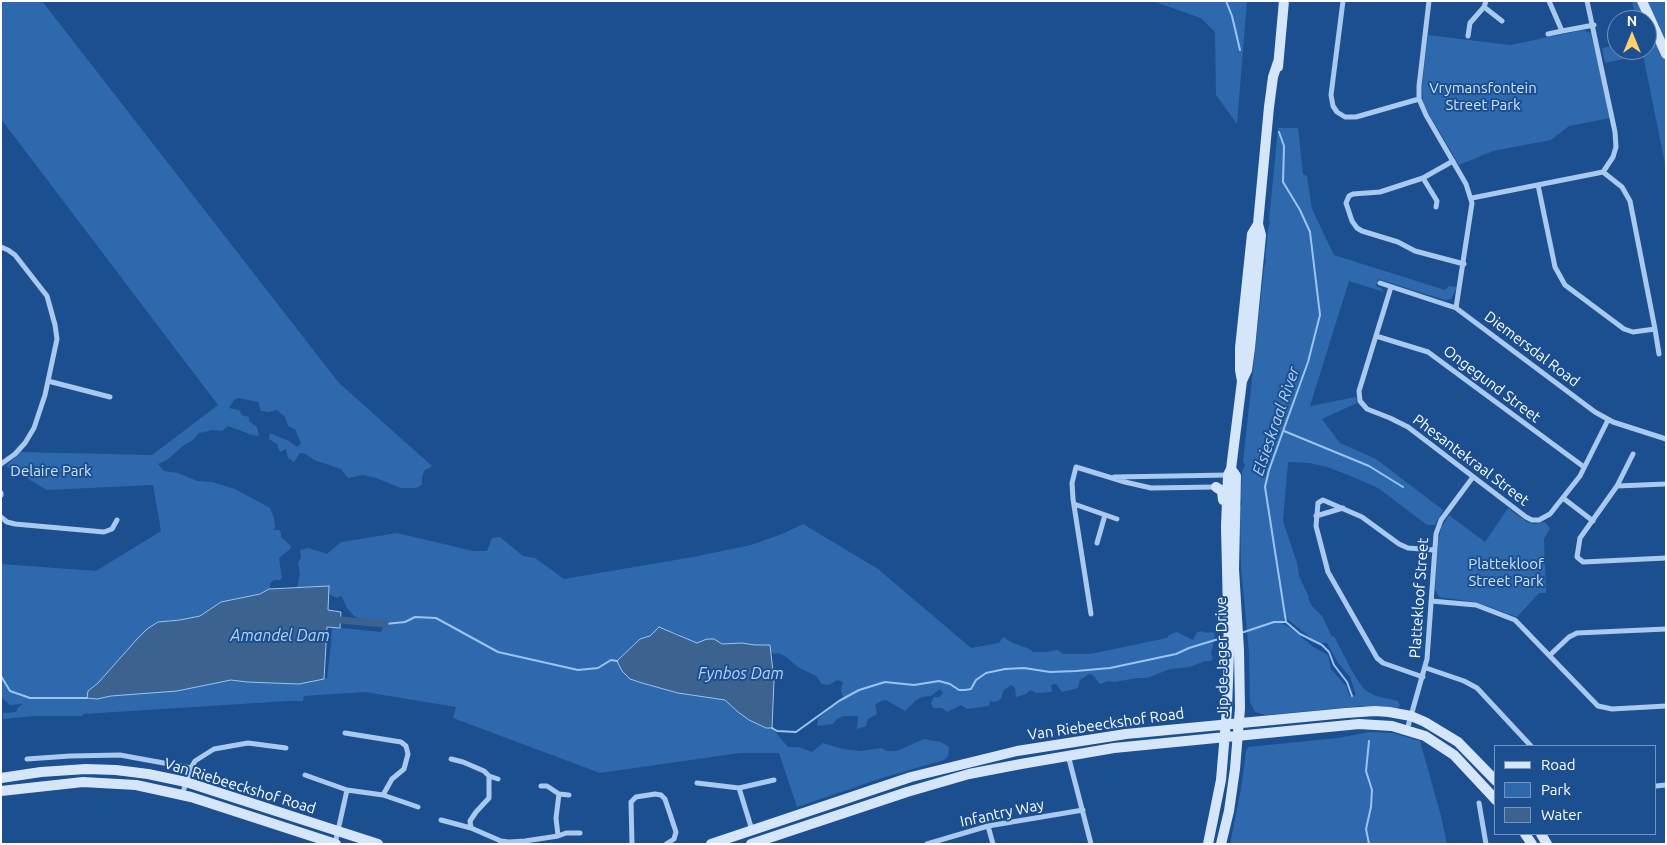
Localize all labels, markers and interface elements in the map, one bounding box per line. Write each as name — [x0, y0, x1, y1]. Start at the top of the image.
north arrow — [1607, 10, 1657, 60]
text: N — [1627, 13, 1637, 29]
park label: Vrymansfontein Street Park — [1429, 79, 1537, 114]
street label: Diemersdal Road — [1481, 307, 1583, 391]
street label: Ongegund Street — [1440, 342, 1544, 426]
water label: Elsieskraal River — [1248, 364, 1304, 478]
street label: Phesantekraal Street — [1409, 410, 1533, 510]
park label: Delaire Park — [10, 462, 92, 480]
street label: Plattekloof Street — [1406, 537, 1432, 659]
park label: Plattekloof Street Park — [1468, 555, 1544, 590]
street label: Jip de Jager Drive — [1212, 597, 1232, 717]
water label: Amandel Dam — [230, 626, 330, 646]
water label: Fynbos Dam — [698, 664, 784, 684]
street label: Van Riebeeckshof Road — [1027, 704, 1185, 744]
legend — [1494, 745, 1657, 835]
street label: Van Riebeeckshof Road — [162, 754, 318, 818]
text: Road — [1541, 756, 1576, 773]
text: Park — [1541, 781, 1571, 798]
street label: Infantry Way — [958, 795, 1046, 831]
text: Water — [1541, 806, 1582, 823]

